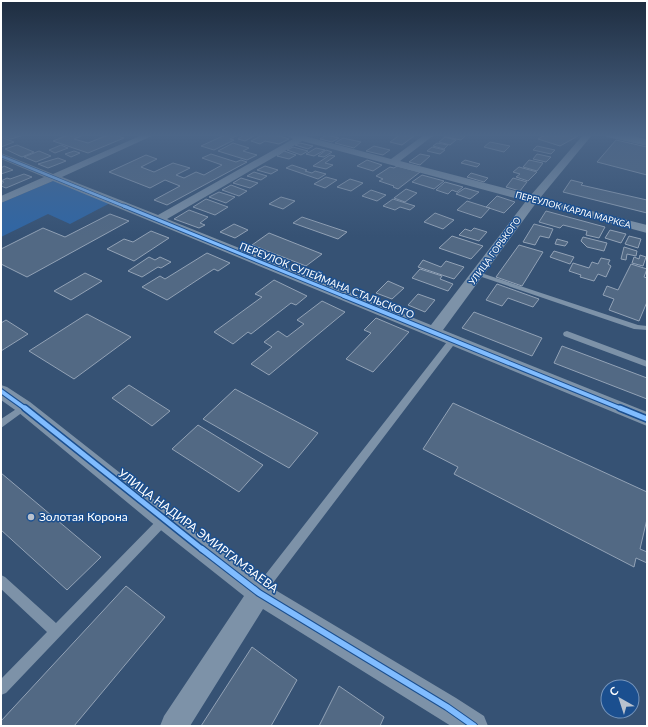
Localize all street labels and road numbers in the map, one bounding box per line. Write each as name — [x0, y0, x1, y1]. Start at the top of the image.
street label: ПЕРЕУЛОК КАРЛА МАРКСА — [514, 189, 633, 230]
street label: УЛИЦА ГОРЬКОГО — [466, 215, 523, 287]
street label: ПЕРЕУЛОК СУЛЕЙМАНА СТАЛЬСКОГО — [238, 239, 416, 321]
street label: УЛИЦА НАДИРА ЭМИРГАМЗАЕВА — [115, 465, 282, 596]

